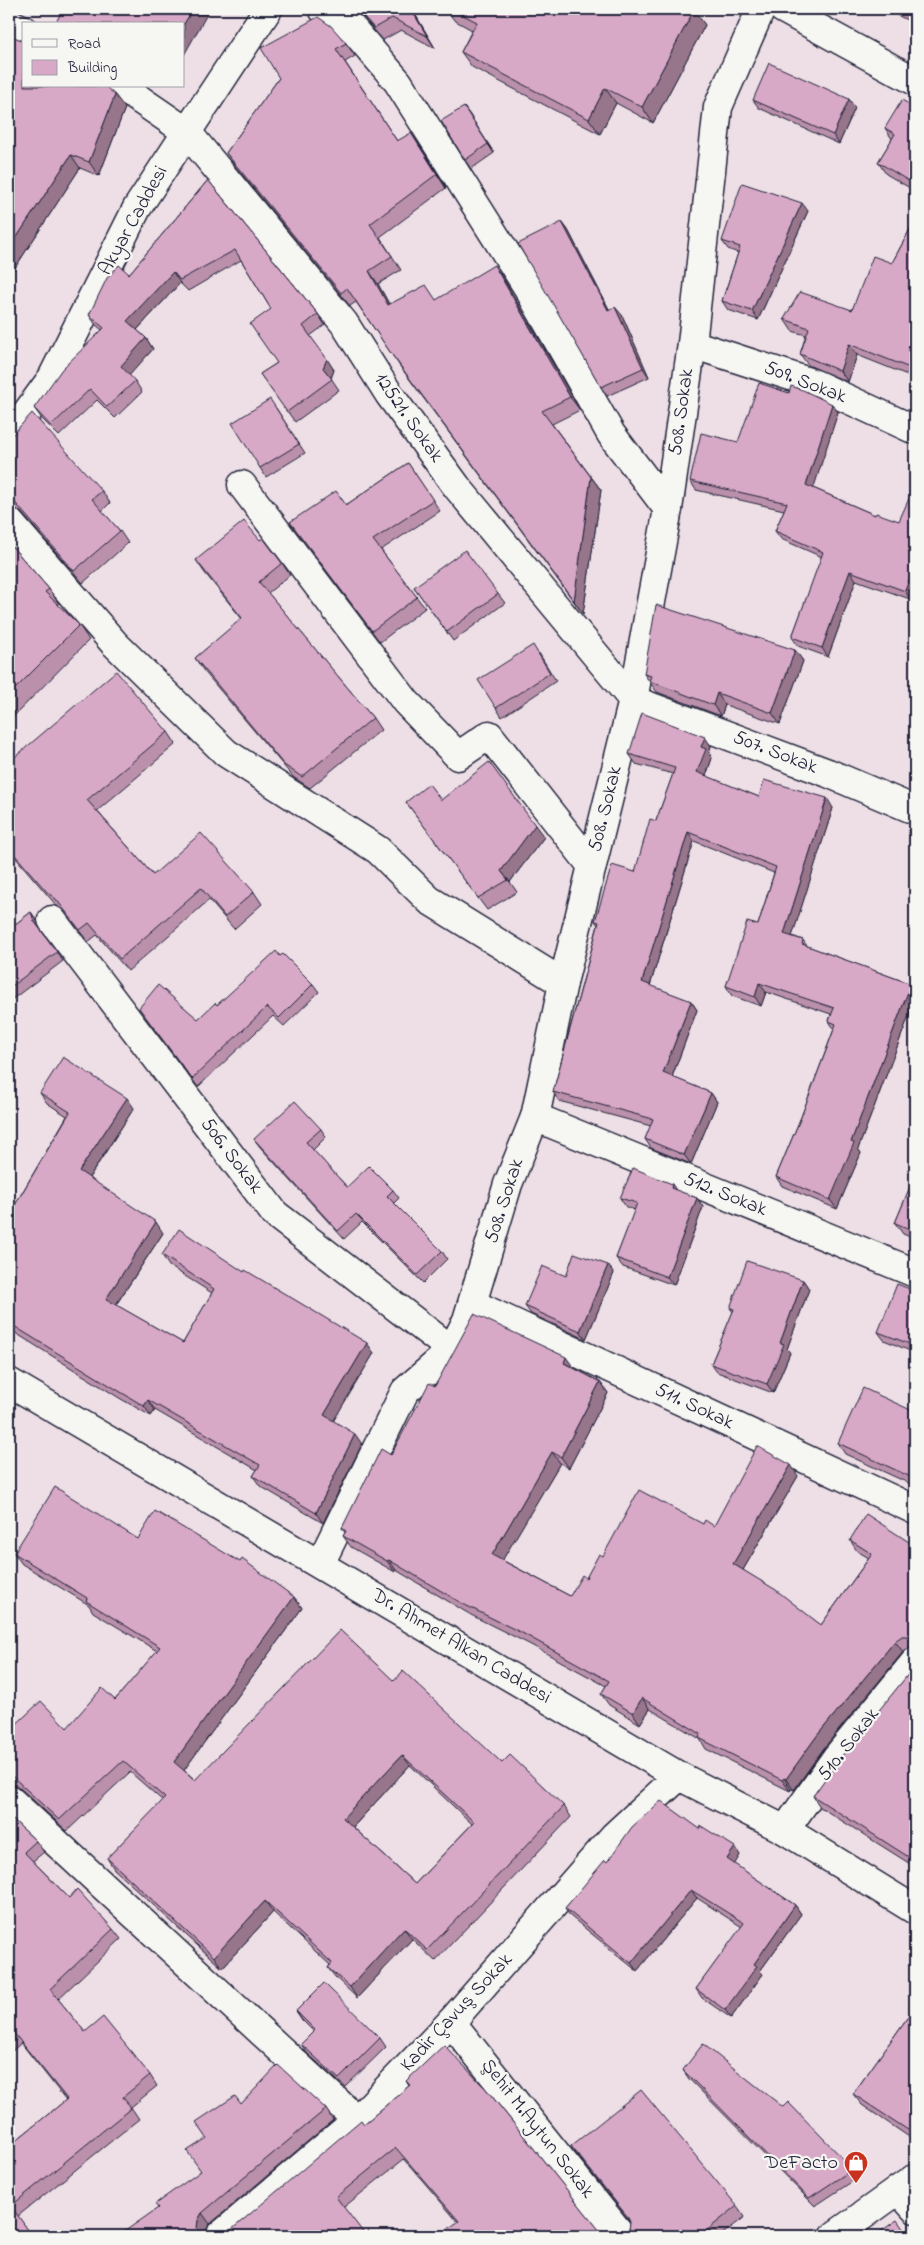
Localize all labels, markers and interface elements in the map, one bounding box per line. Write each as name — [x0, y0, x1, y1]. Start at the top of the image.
legend — [22, 22, 185, 88]
text: Road — [68, 33, 101, 55]
text: Building — [67, 57, 117, 80]
street label: Akyar Caddesi — [92, 161, 176, 281]
street label: 509. Sokak — [760, 354, 851, 412]
street label: 508. Sokak — [662, 366, 702, 457]
street label: 12521. Sokak — [366, 367, 450, 469]
street label: 507. Sokak — [729, 724, 822, 782]
street label: 508. Sokak — [581, 763, 631, 855]
street label: 506. Sokak — [193, 1112, 269, 1200]
street label: 508. Sokak — [478, 1155, 532, 1247]
street label: 512. Sokak — [679, 1165, 771, 1225]
street label: 511. Sokak — [650, 1376, 738, 1438]
street label: Dr. Ahmet Alkan Caddesi — [365, 1581, 556, 1712]
street label: 510. Sokak — [811, 1702, 887, 1788]
street label: Kadir Çavuş Sokak — [394, 1947, 520, 2079]
street label: Şehit M.Aytun Sokak — [473, 2053, 601, 2205]
place label: DeFacto — [764, 2149, 838, 2178]
shop icon: DeFacto — [843, 2150, 869, 2184]

